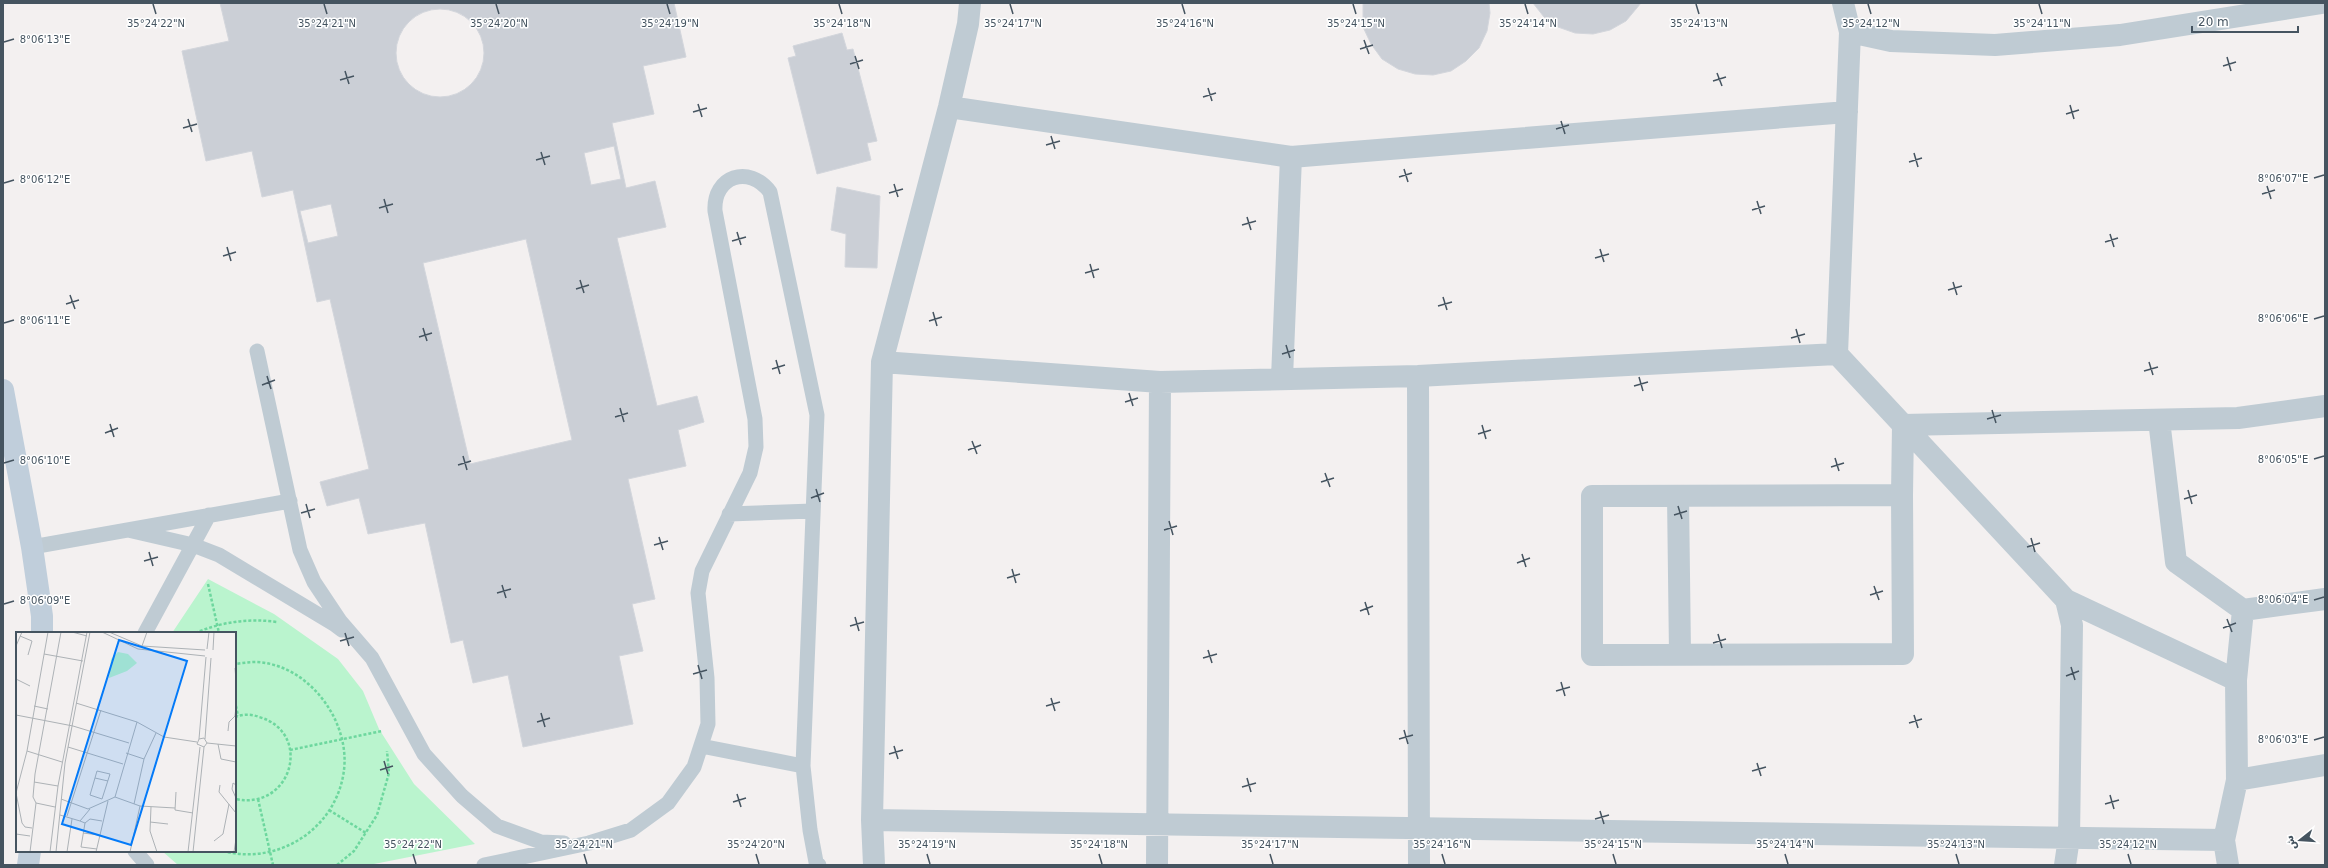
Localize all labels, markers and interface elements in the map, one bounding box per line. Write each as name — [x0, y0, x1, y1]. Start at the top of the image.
scale bar — [2192, 8, 2298, 34]
text: 20 m — [2198, 15, 2229, 29]
text: 35°24'22"N — [127, 18, 185, 29]
text: 35°24'21"N — [298, 18, 356, 29]
text: 35°24'20"N — [470, 18, 528, 29]
text: 35°24'19"N — [641, 18, 699, 29]
text: 35°24'18"N — [813, 18, 871, 29]
text: 35°24'17"N — [984, 18, 1042, 29]
text: 35°24'16"N — [1156, 18, 1214, 29]
text: 35°24'15"N — [1327, 18, 1385, 29]
text: 35°24'14"N — [1499, 18, 1557, 29]
text: 35°24'13"N — [1670, 18, 1728, 29]
text: 35°24'12"N — [1842, 18, 1900, 29]
text: 35°24'11"N — [2013, 18, 2071, 29]
text: 8°06'13"E — [20, 34, 70, 45]
text: 8°06'07"E — [2258, 173, 2308, 184]
text: 8°06'12"E — [20, 174, 70, 185]
text: 8°06'06"E — [2258, 313, 2308, 324]
text: 8°06'11"E — [20, 315, 70, 326]
text: 8°06'05"E — [2258, 454, 2308, 465]
text: 8°06'10"E — [20, 455, 70, 466]
text: 8°06'04"E — [2258, 594, 2308, 605]
text: 8°06'09"E — [20, 595, 70, 606]
inset map — [16, 632, 236, 852]
text: 8°06'03"E — [2258, 734, 2308, 745]
north arrow — [2280, 820, 2320, 860]
text: ش — [2282, 834, 2299, 852]
text: 35°24'22"N — [384, 839, 442, 850]
text: 35°24'21"N — [555, 839, 613, 850]
text: 35°24'20"N — [727, 839, 785, 850]
text: 35°24'19"N — [898, 839, 956, 850]
text: 35°24'18"N — [1070, 839, 1128, 850]
text: 35°24'17"N — [1241, 839, 1299, 850]
text: 35°24'16"N — [1413, 839, 1471, 850]
text: 35°24'15"N — [1584, 839, 1642, 850]
text: 35°24'14"N — [1756, 839, 1814, 850]
text: 35°24'13"N — [1927, 839, 1985, 850]
text: 35°24'12"N — [2099, 839, 2157, 850]

